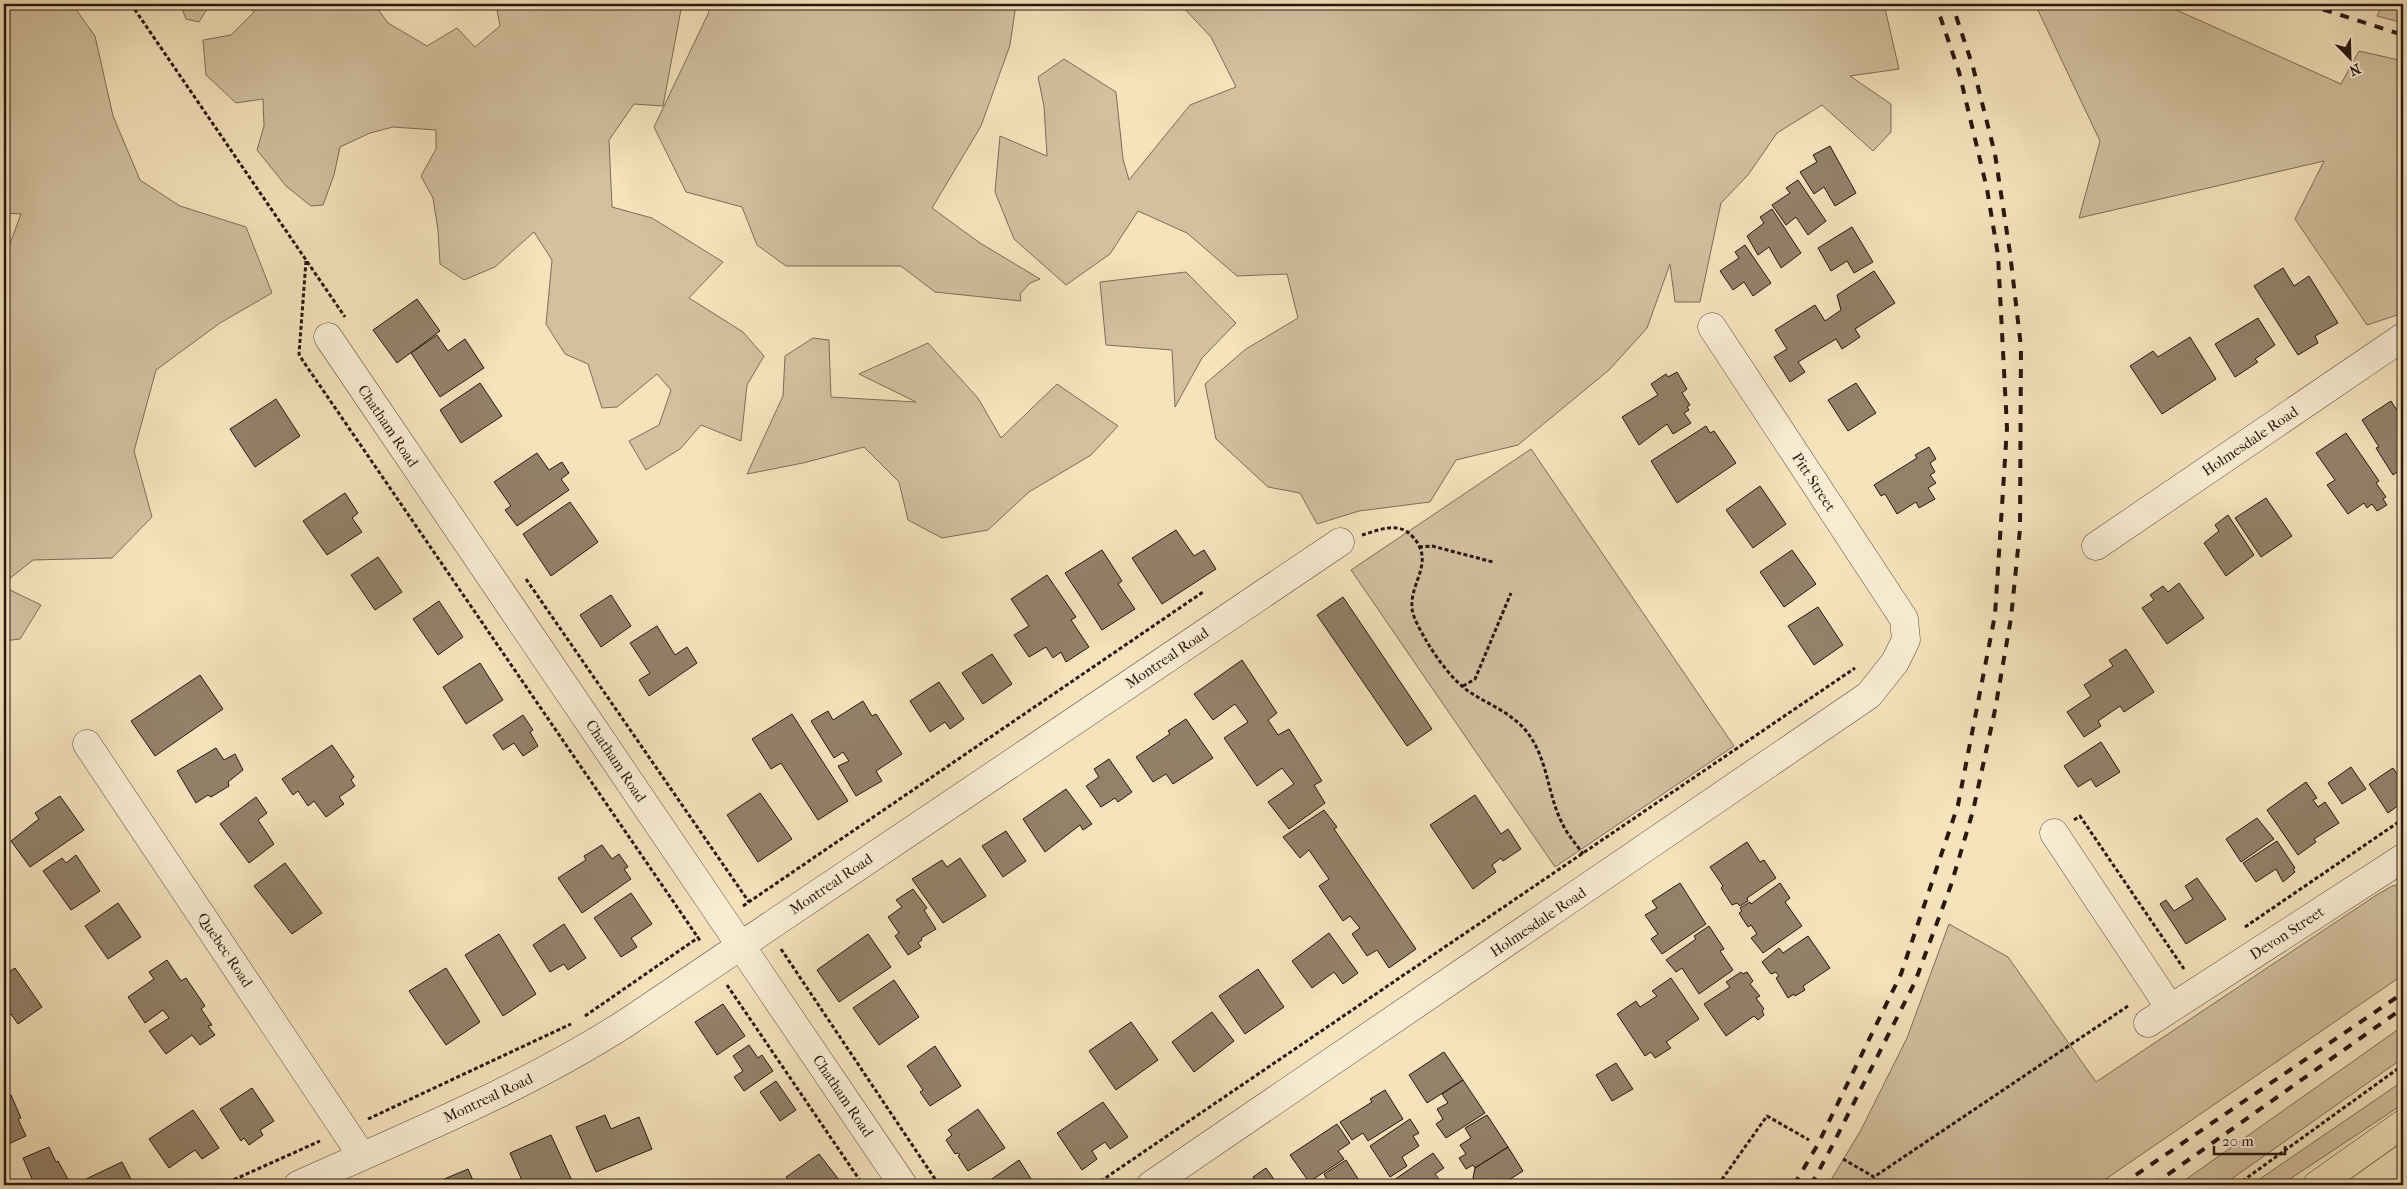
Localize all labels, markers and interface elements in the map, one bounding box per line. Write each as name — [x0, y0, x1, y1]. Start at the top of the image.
north arrow — [2324, 32, 2374, 82]
text: N — [2346, 60, 2363, 80]
street label: Chatham Road — [354, 381, 423, 471]
street label: Holmesdale Road — [2199, 402, 2302, 480]
street label: Pitt Street — [1788, 449, 1840, 515]
street label: Montreal Road — [1122, 623, 1213, 692]
street label: Chatham Road — [582, 716, 651, 806]
street label: Montreal Road — [786, 849, 877, 918]
street label: Holmesdale Road — [1487, 883, 1590, 961]
street label: Devon Street — [2246, 902, 2328, 964]
street label: Quebec Road — [194, 909, 257, 991]
street label: Chatham Road — [809, 1051, 878, 1141]
street label: Montreal Road — [441, 1069, 536, 1127]
scale bar — [2214, 1124, 2286, 1156]
text: 20 m — [2222, 1132, 2254, 1150]

